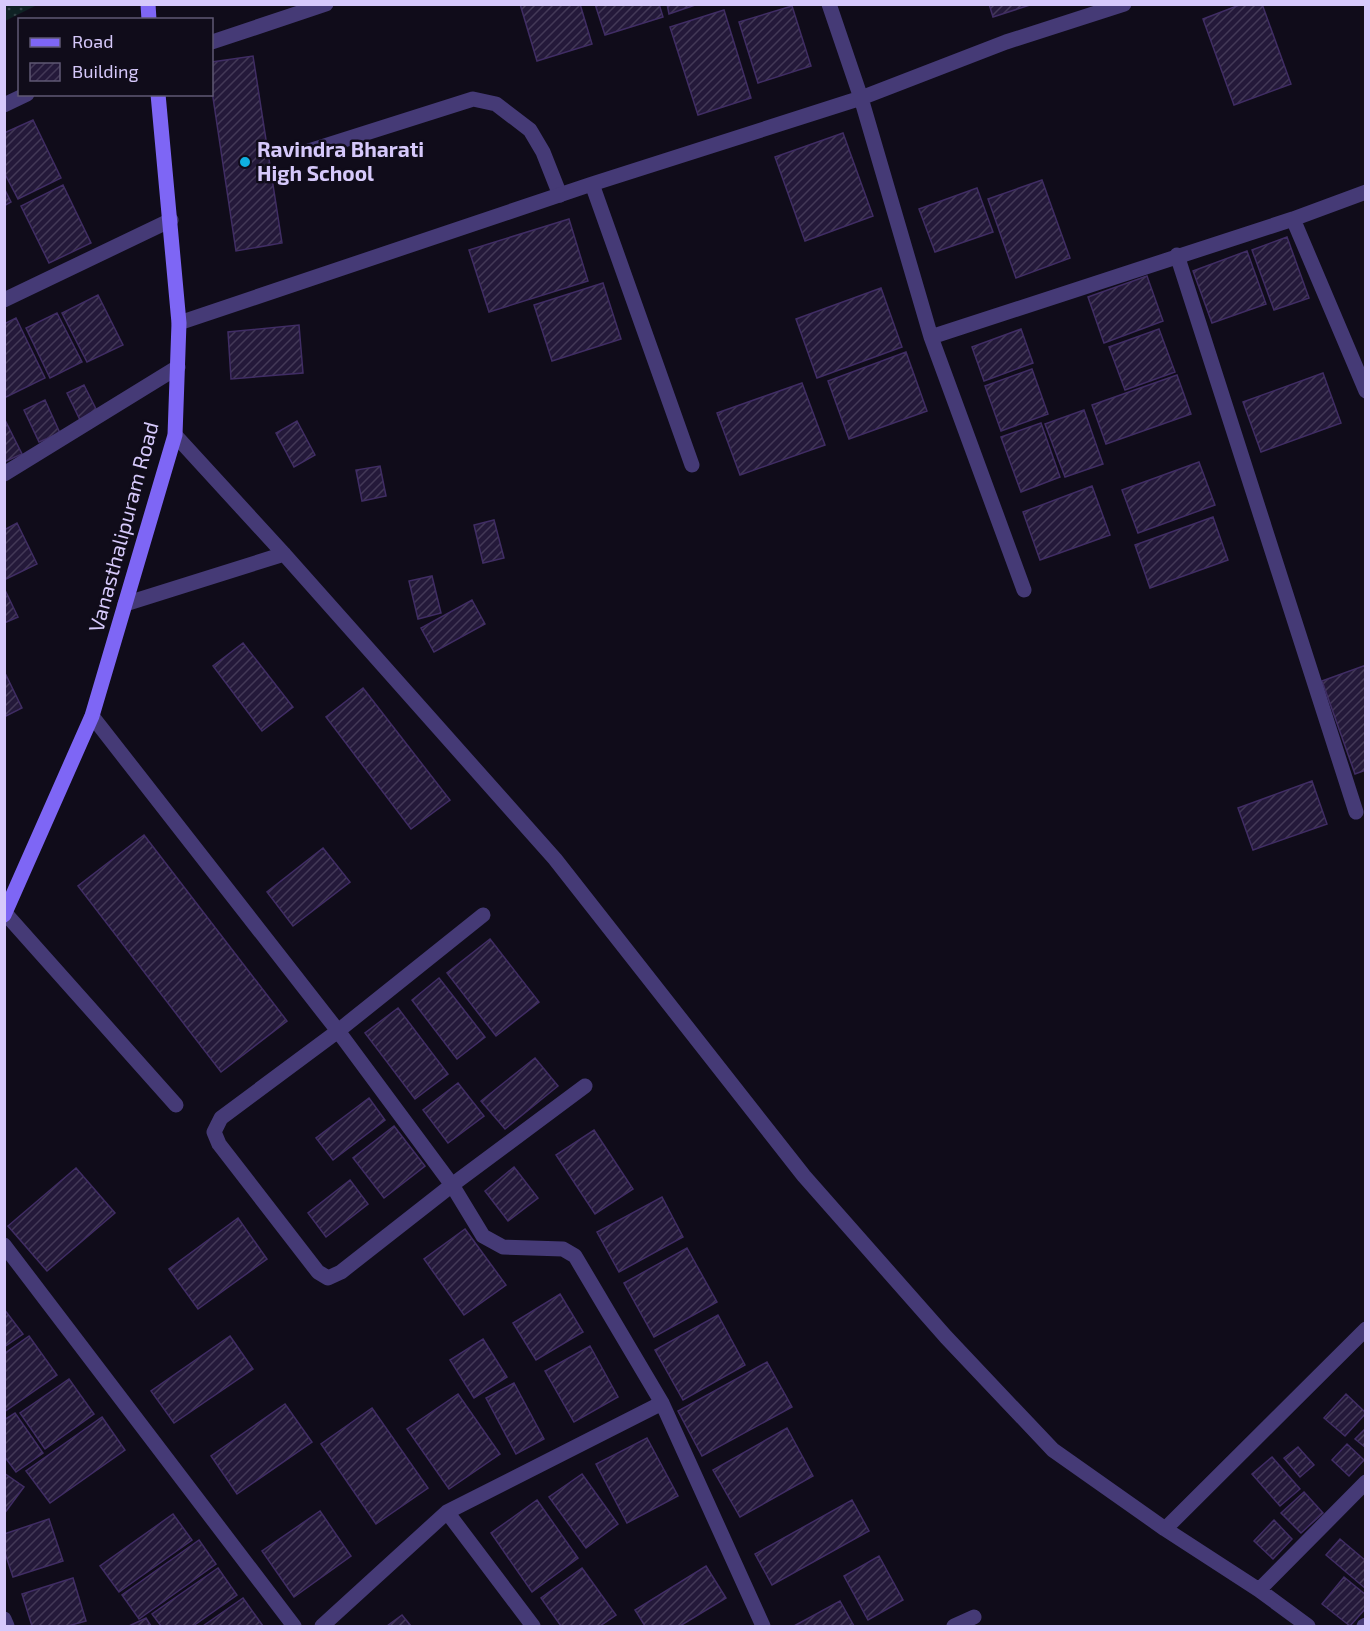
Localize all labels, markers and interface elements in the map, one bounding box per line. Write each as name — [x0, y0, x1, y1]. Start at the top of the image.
legend — [18, 18, 213, 96]
text: Road — [72, 30, 113, 52]
text: Building — [72, 60, 139, 82]
place label: Ravindra Bharati High School — [257, 136, 424, 185]
marker: Ravindra Bharati High School — [238, 155, 252, 169]
street label: Vanasthalipuram Road — [82, 419, 163, 635]

